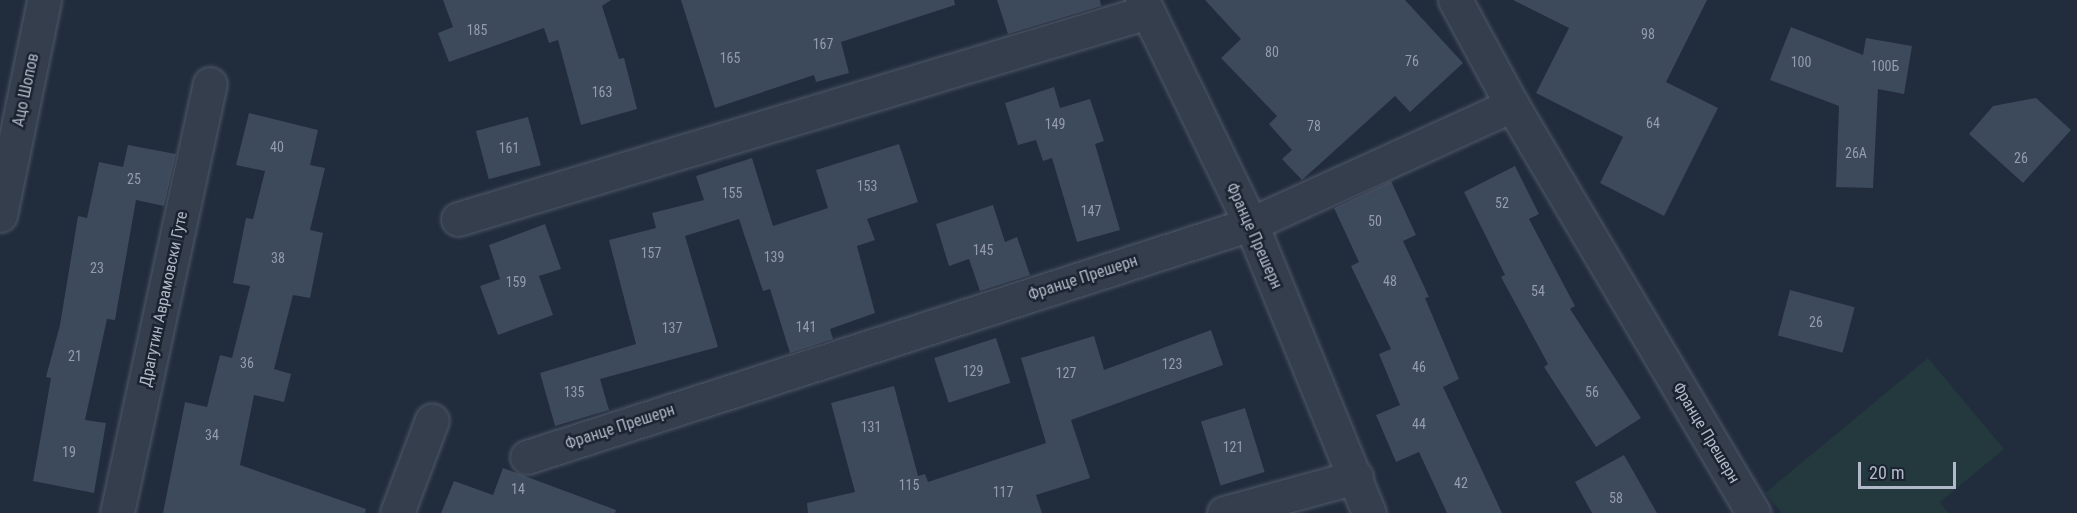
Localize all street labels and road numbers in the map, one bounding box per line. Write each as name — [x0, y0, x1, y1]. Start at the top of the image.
street label: Ацо Шопов — [9, 52, 43, 128]
street label: Францe Прешерн — [1222, 180, 1286, 292]
street label: Драгутин Аврамовски Гуте — [136, 210, 192, 388]
street label: Франце Прешерн — [1026, 251, 1140, 305]
street label: Францe Прешерн — [1668, 379, 1744, 487]
street label: Франце Прешерн — [563, 400, 677, 454]

